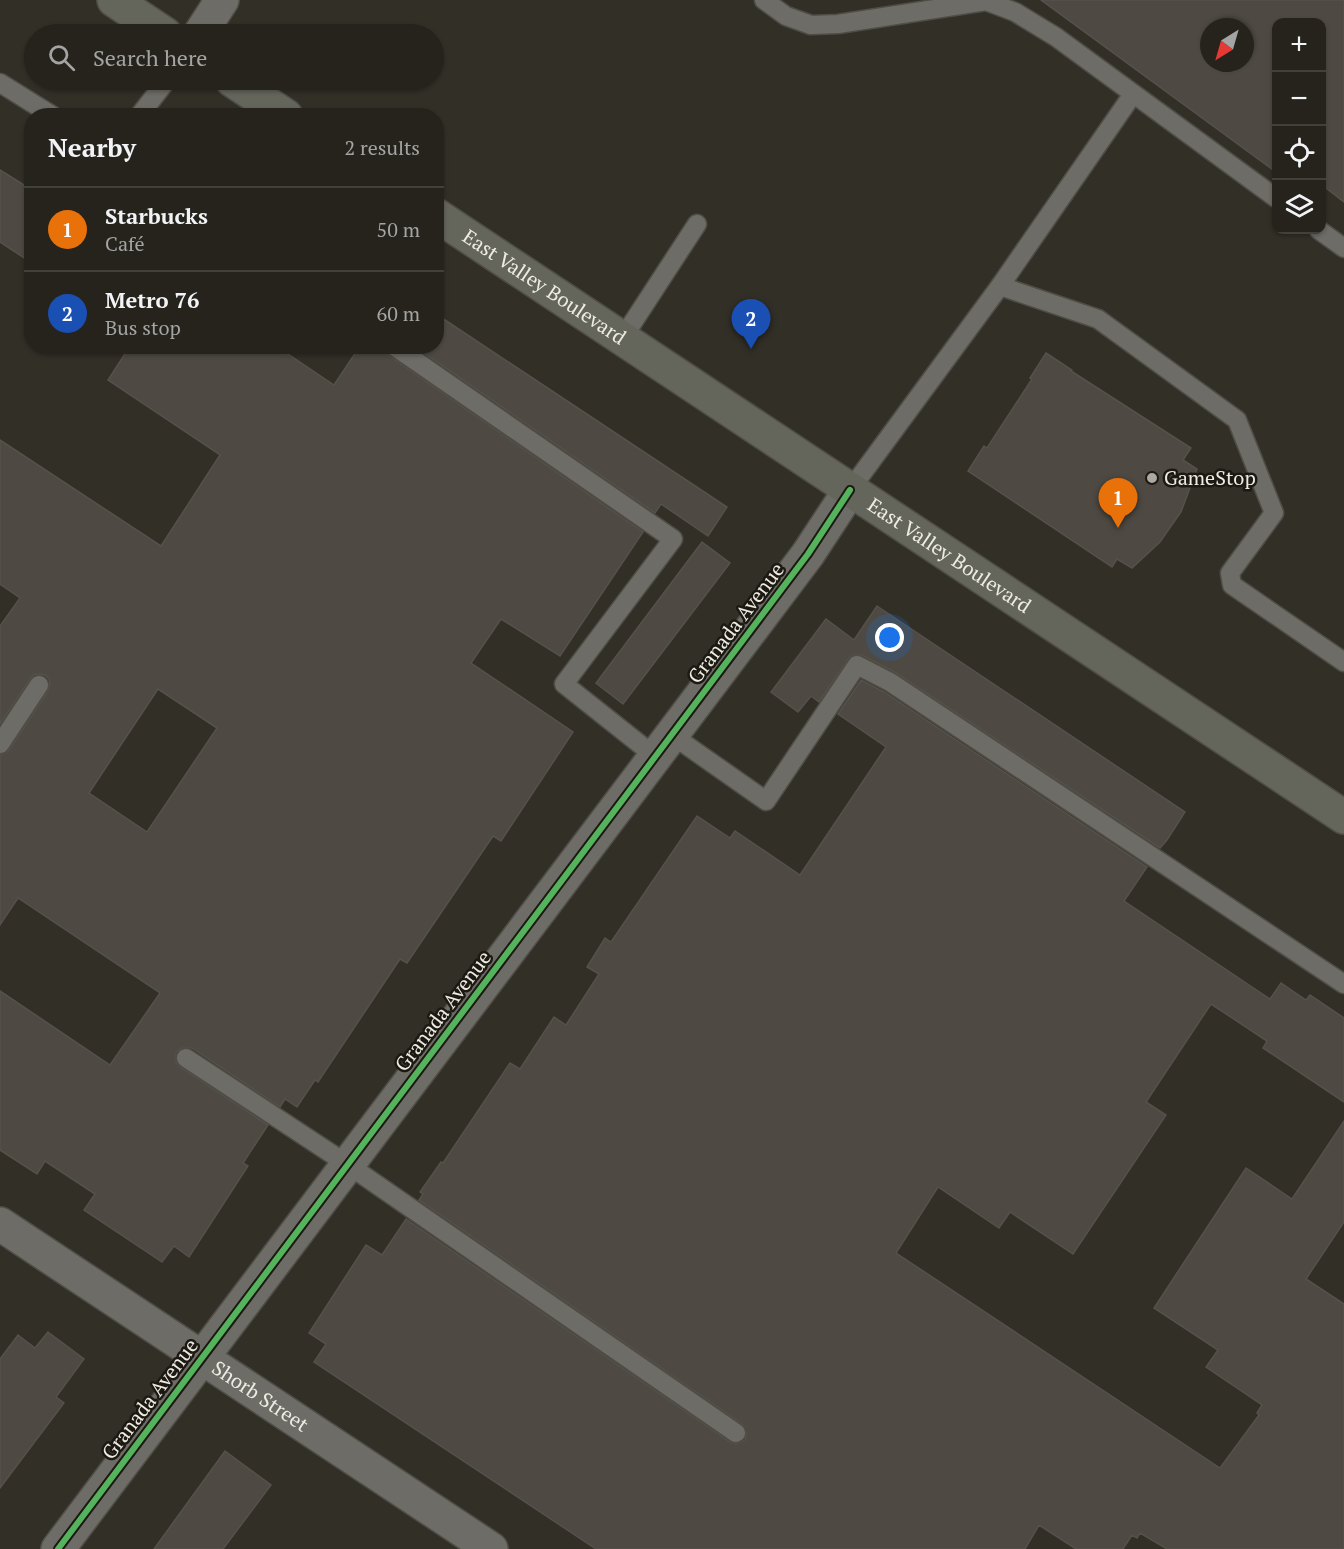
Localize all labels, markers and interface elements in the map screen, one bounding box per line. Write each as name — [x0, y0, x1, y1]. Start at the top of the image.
north arrow — [1200, 18, 1254, 72]
map controls — [1272, 18, 1326, 234]
button: + — [1272, 18, 1326, 72]
search box — [24, 24, 444, 90]
icon: search — [45, 41, 78, 74]
text: Search here — [93, 43, 207, 72]
button: − — [1272, 72, 1326, 126]
button: locate — [1272, 126, 1326, 180]
text: Nearby — [48, 130, 136, 164]
text: 2 results — [345, 134, 420, 161]
button: layers — [1272, 180, 1326, 234]
text: Starbucks — [105, 201, 208, 230]
text: 1 — [62, 216, 73, 243]
text: 50 m — [377, 216, 420, 243]
street label: East Valley Boulevard — [458, 222, 632, 350]
text: Café — [105, 230, 145, 257]
text: Metro 76 — [105, 285, 199, 314]
text: 2 — [62, 300, 73, 327]
text: 60 m — [377, 300, 420, 327]
pin: 2 — [732, 300, 771, 349]
text: Bus stop — [105, 314, 181, 341]
place label: GameStop — [1164, 464, 1256, 491]
marker: GameStop — [1145, 471, 1159, 485]
pin: 1 — [1098, 478, 1138, 528]
street label: East Valley Boulevard — [863, 491, 1037, 619]
street label: Granada Avenue — [681, 557, 790, 689]
your location — [875, 623, 904, 652]
street label: Granada Avenue — [388, 945, 497, 1077]
street label: Granada Avenue — [95, 1333, 204, 1465]
street label: Shorb Street — [207, 1354, 314, 1438]

